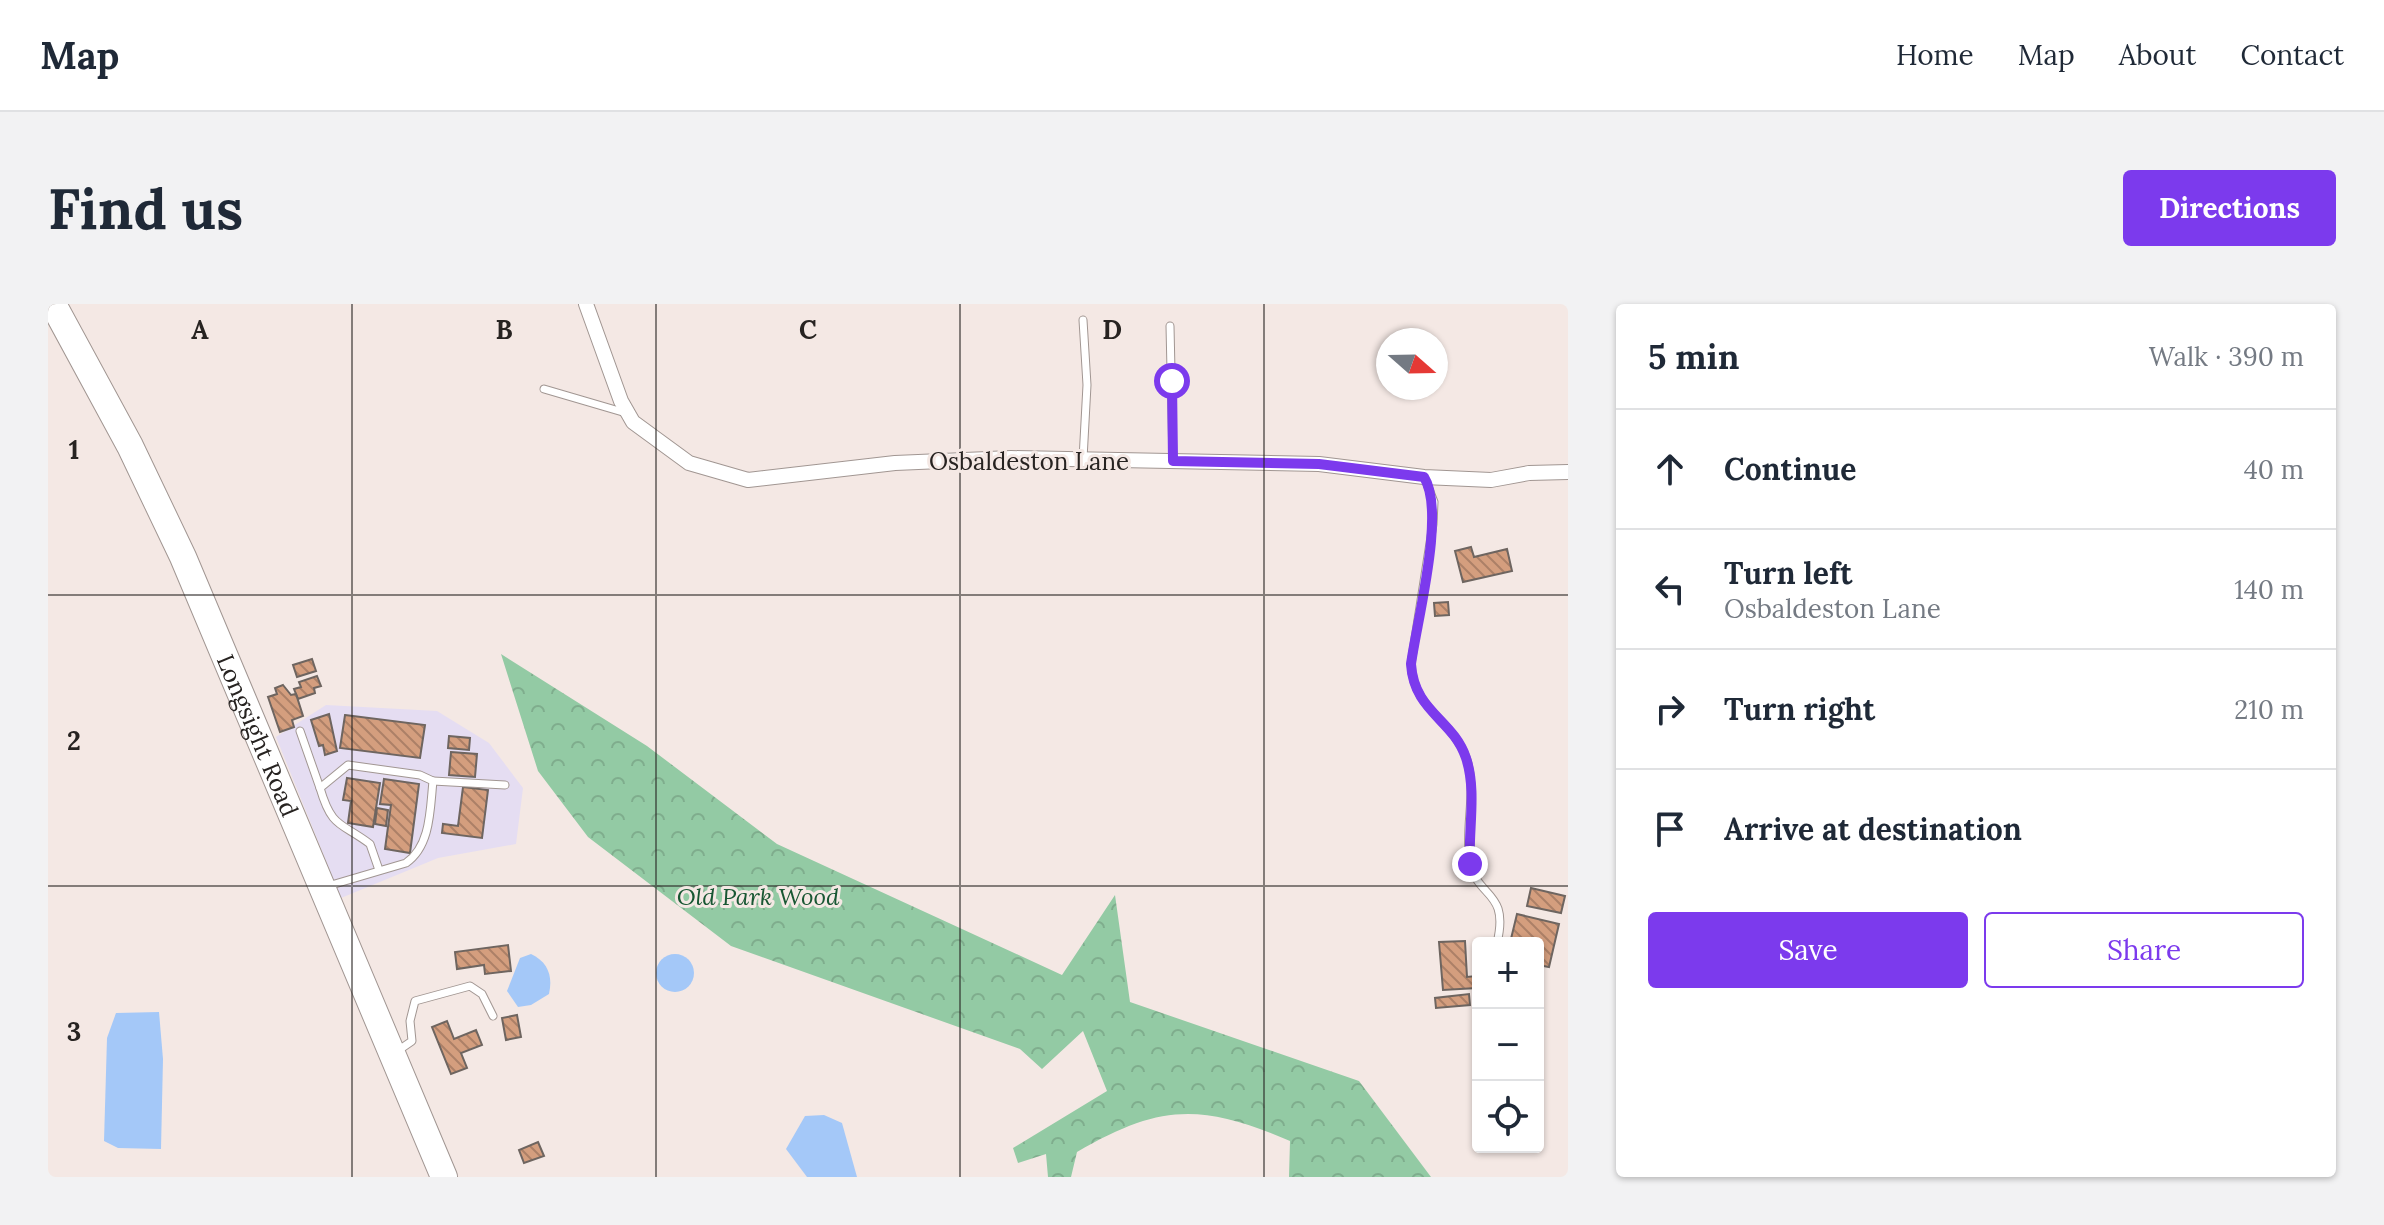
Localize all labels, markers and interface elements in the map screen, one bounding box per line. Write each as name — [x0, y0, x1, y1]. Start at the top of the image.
text: Map — [40, 31, 119, 79]
text: Home — [1896, 37, 1974, 73]
text: Map — [2018, 37, 2075, 73]
text: About — [2119, 37, 2196, 73]
text: Contact — [2240, 37, 2344, 73]
button: Directions — [2123, 170, 2336, 246]
text: Find us — [48, 173, 243, 244]
text: A — [191, 313, 209, 346]
text: B — [495, 313, 513, 346]
text: C — [799, 313, 817, 346]
text: D — [1102, 313, 1122, 346]
north arrow — [1376, 328, 1448, 400]
text: 5 min — [1648, 335, 1739, 378]
text: Walk · 390 m — [2149, 340, 2304, 373]
route start — [1154, 363, 1190, 399]
text: 1 — [69, 433, 79, 466]
street label: Osbaldeston Lane — [929, 446, 1129, 477]
icon: ahead — [1648, 447, 1692, 491]
text: Continue — [1724, 450, 1856, 488]
text: 40 m — [2244, 453, 2304, 486]
text: Turn left — [1724, 554, 1852, 592]
icon: left — [1648, 567, 1692, 611]
text: 140 m — [2234, 573, 2304, 606]
text: Osbaldeston Lane — [1724, 592, 1941, 625]
street label: Longsight Road — [210, 650, 306, 821]
icon: right — [1648, 687, 1692, 731]
text: Turn right — [1724, 690, 1875, 728]
text: 210 m — [2234, 693, 2304, 726]
text: 2 — [67, 724, 81, 757]
icon: arrive — [1648, 807, 1692, 851]
text: Arrive at destination — [1724, 810, 2022, 848]
route end — [1452, 846, 1488, 882]
park label: Old Park Wood — [677, 881, 840, 912]
button: Save — [1648, 912, 1968, 988]
button: Share — [1984, 912, 2304, 988]
map controls — [1472, 937, 1544, 1153]
button: + — [1472, 937, 1544, 1009]
button: − — [1472, 1009, 1544, 1081]
text: 3 — [67, 1015, 81, 1048]
button: locate — [1472, 1081, 1544, 1153]

